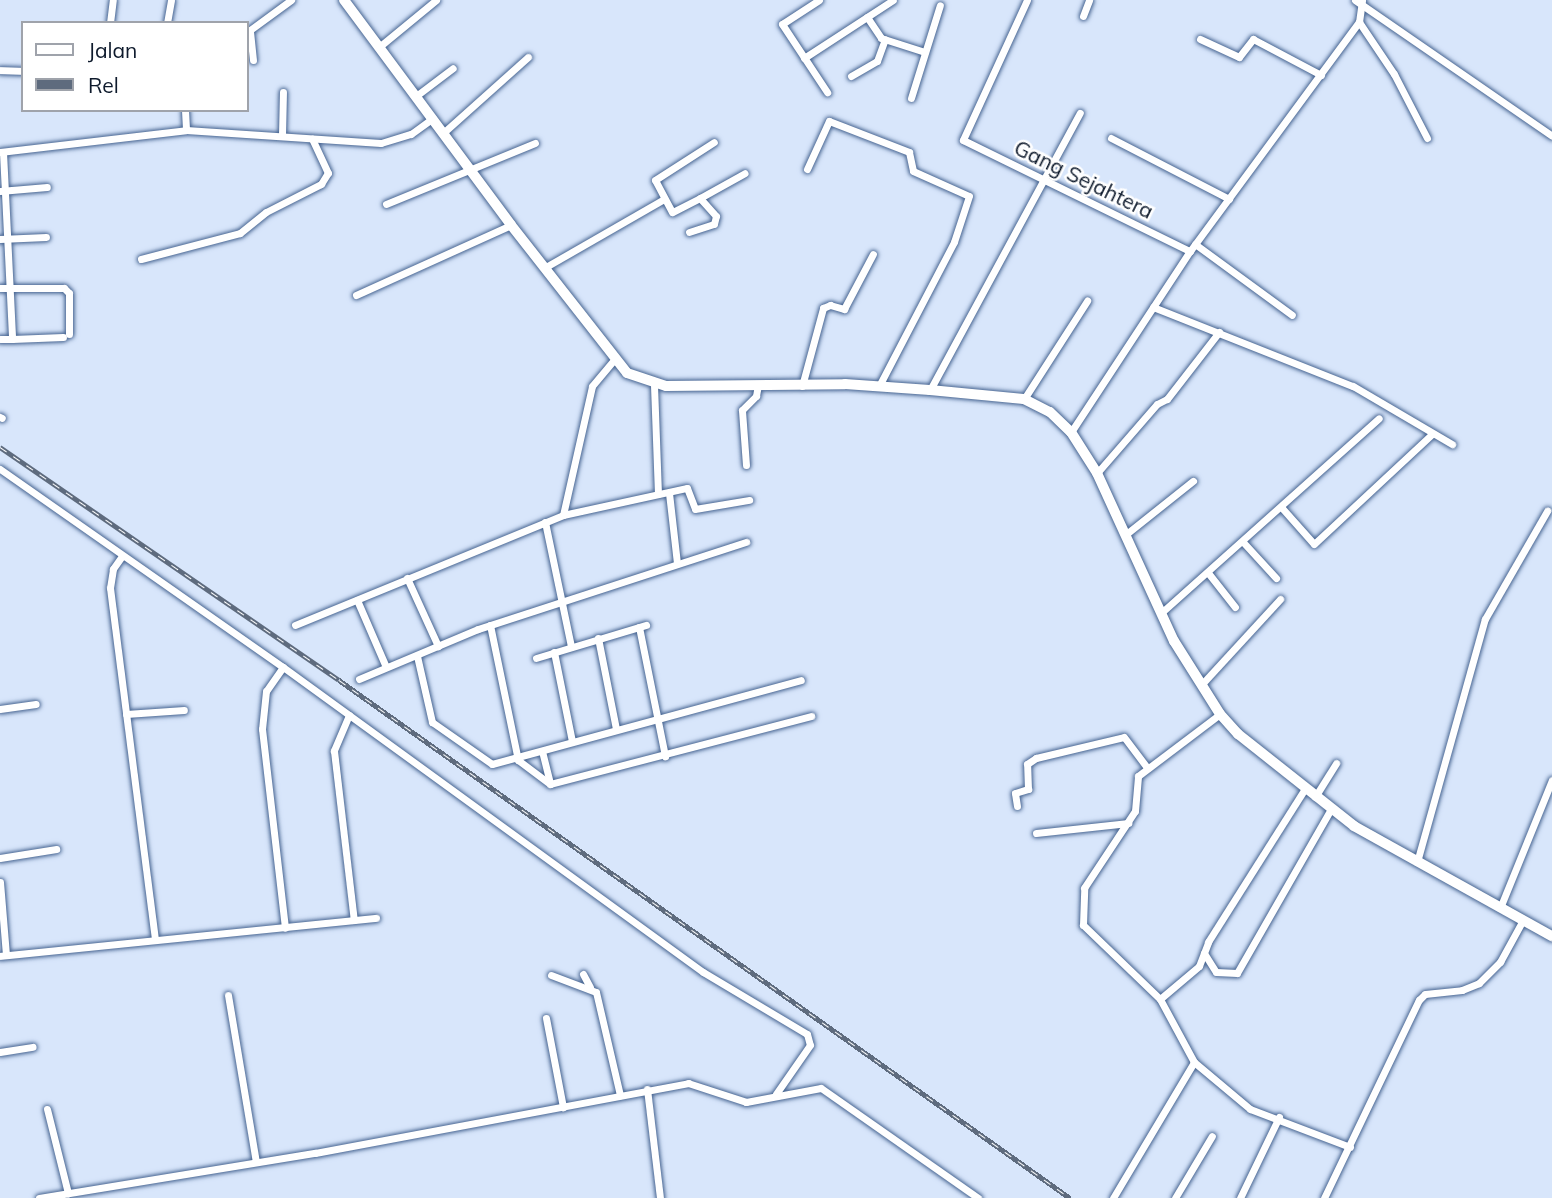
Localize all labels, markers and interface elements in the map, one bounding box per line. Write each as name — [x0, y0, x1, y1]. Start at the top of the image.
legend — [21, 21, 248, 112]
text: Jalan — [88, 37, 137, 63]
text: Rel — [88, 72, 119, 98]
street label: Gang Sejahtera — [1010, 134, 1158, 224]

